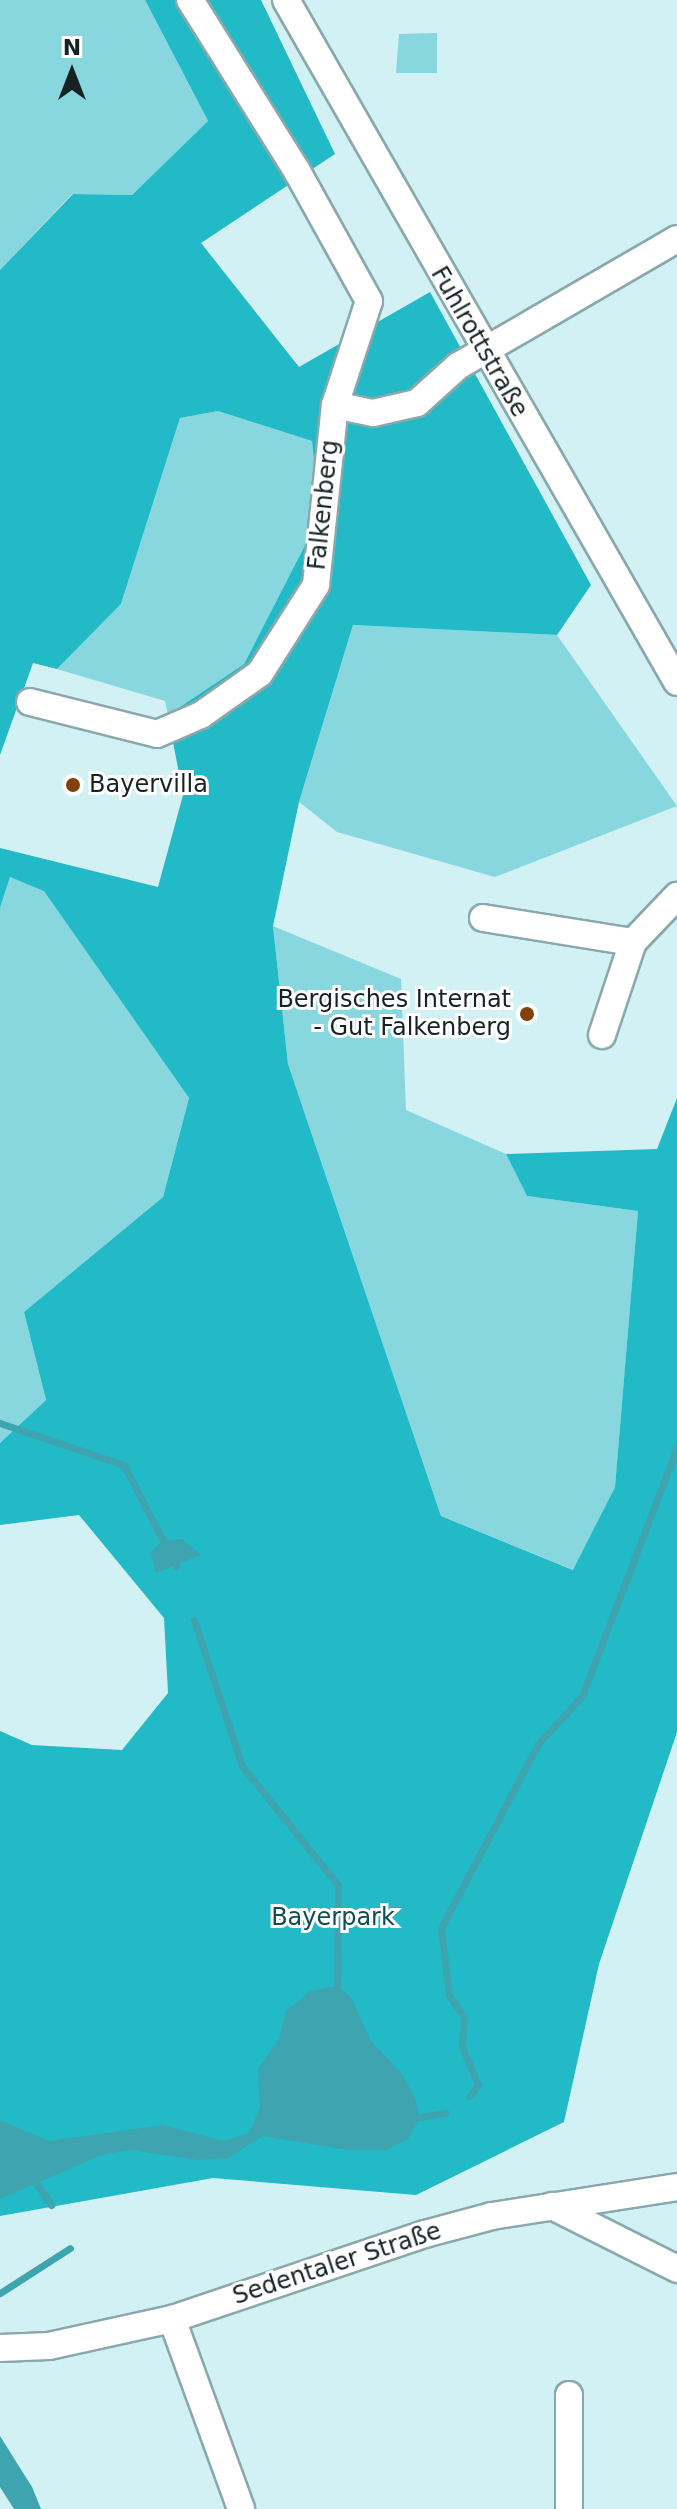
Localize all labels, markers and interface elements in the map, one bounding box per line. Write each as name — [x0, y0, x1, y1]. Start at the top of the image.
north arrow — [32, 32, 112, 112]
text: N — [63, 35, 81, 60]
street label: Fuhlrottstraße — [424, 262, 534, 422]
street label: Falkenberg — [303, 439, 345, 571]
place label: Bayervilla — [89, 771, 208, 799]
marker: Bayervilla — [64, 776, 82, 794]
place label: Bergisches Internat - Gut Falkenberg — [277, 986, 511, 1042]
marker: Bergisches Internat - Gut Falkenberg — [518, 1005, 536, 1023]
park label: Bayerpark — [271, 1904, 395, 1932]
street label: Sedentaler Straße — [229, 2217, 445, 2311]

